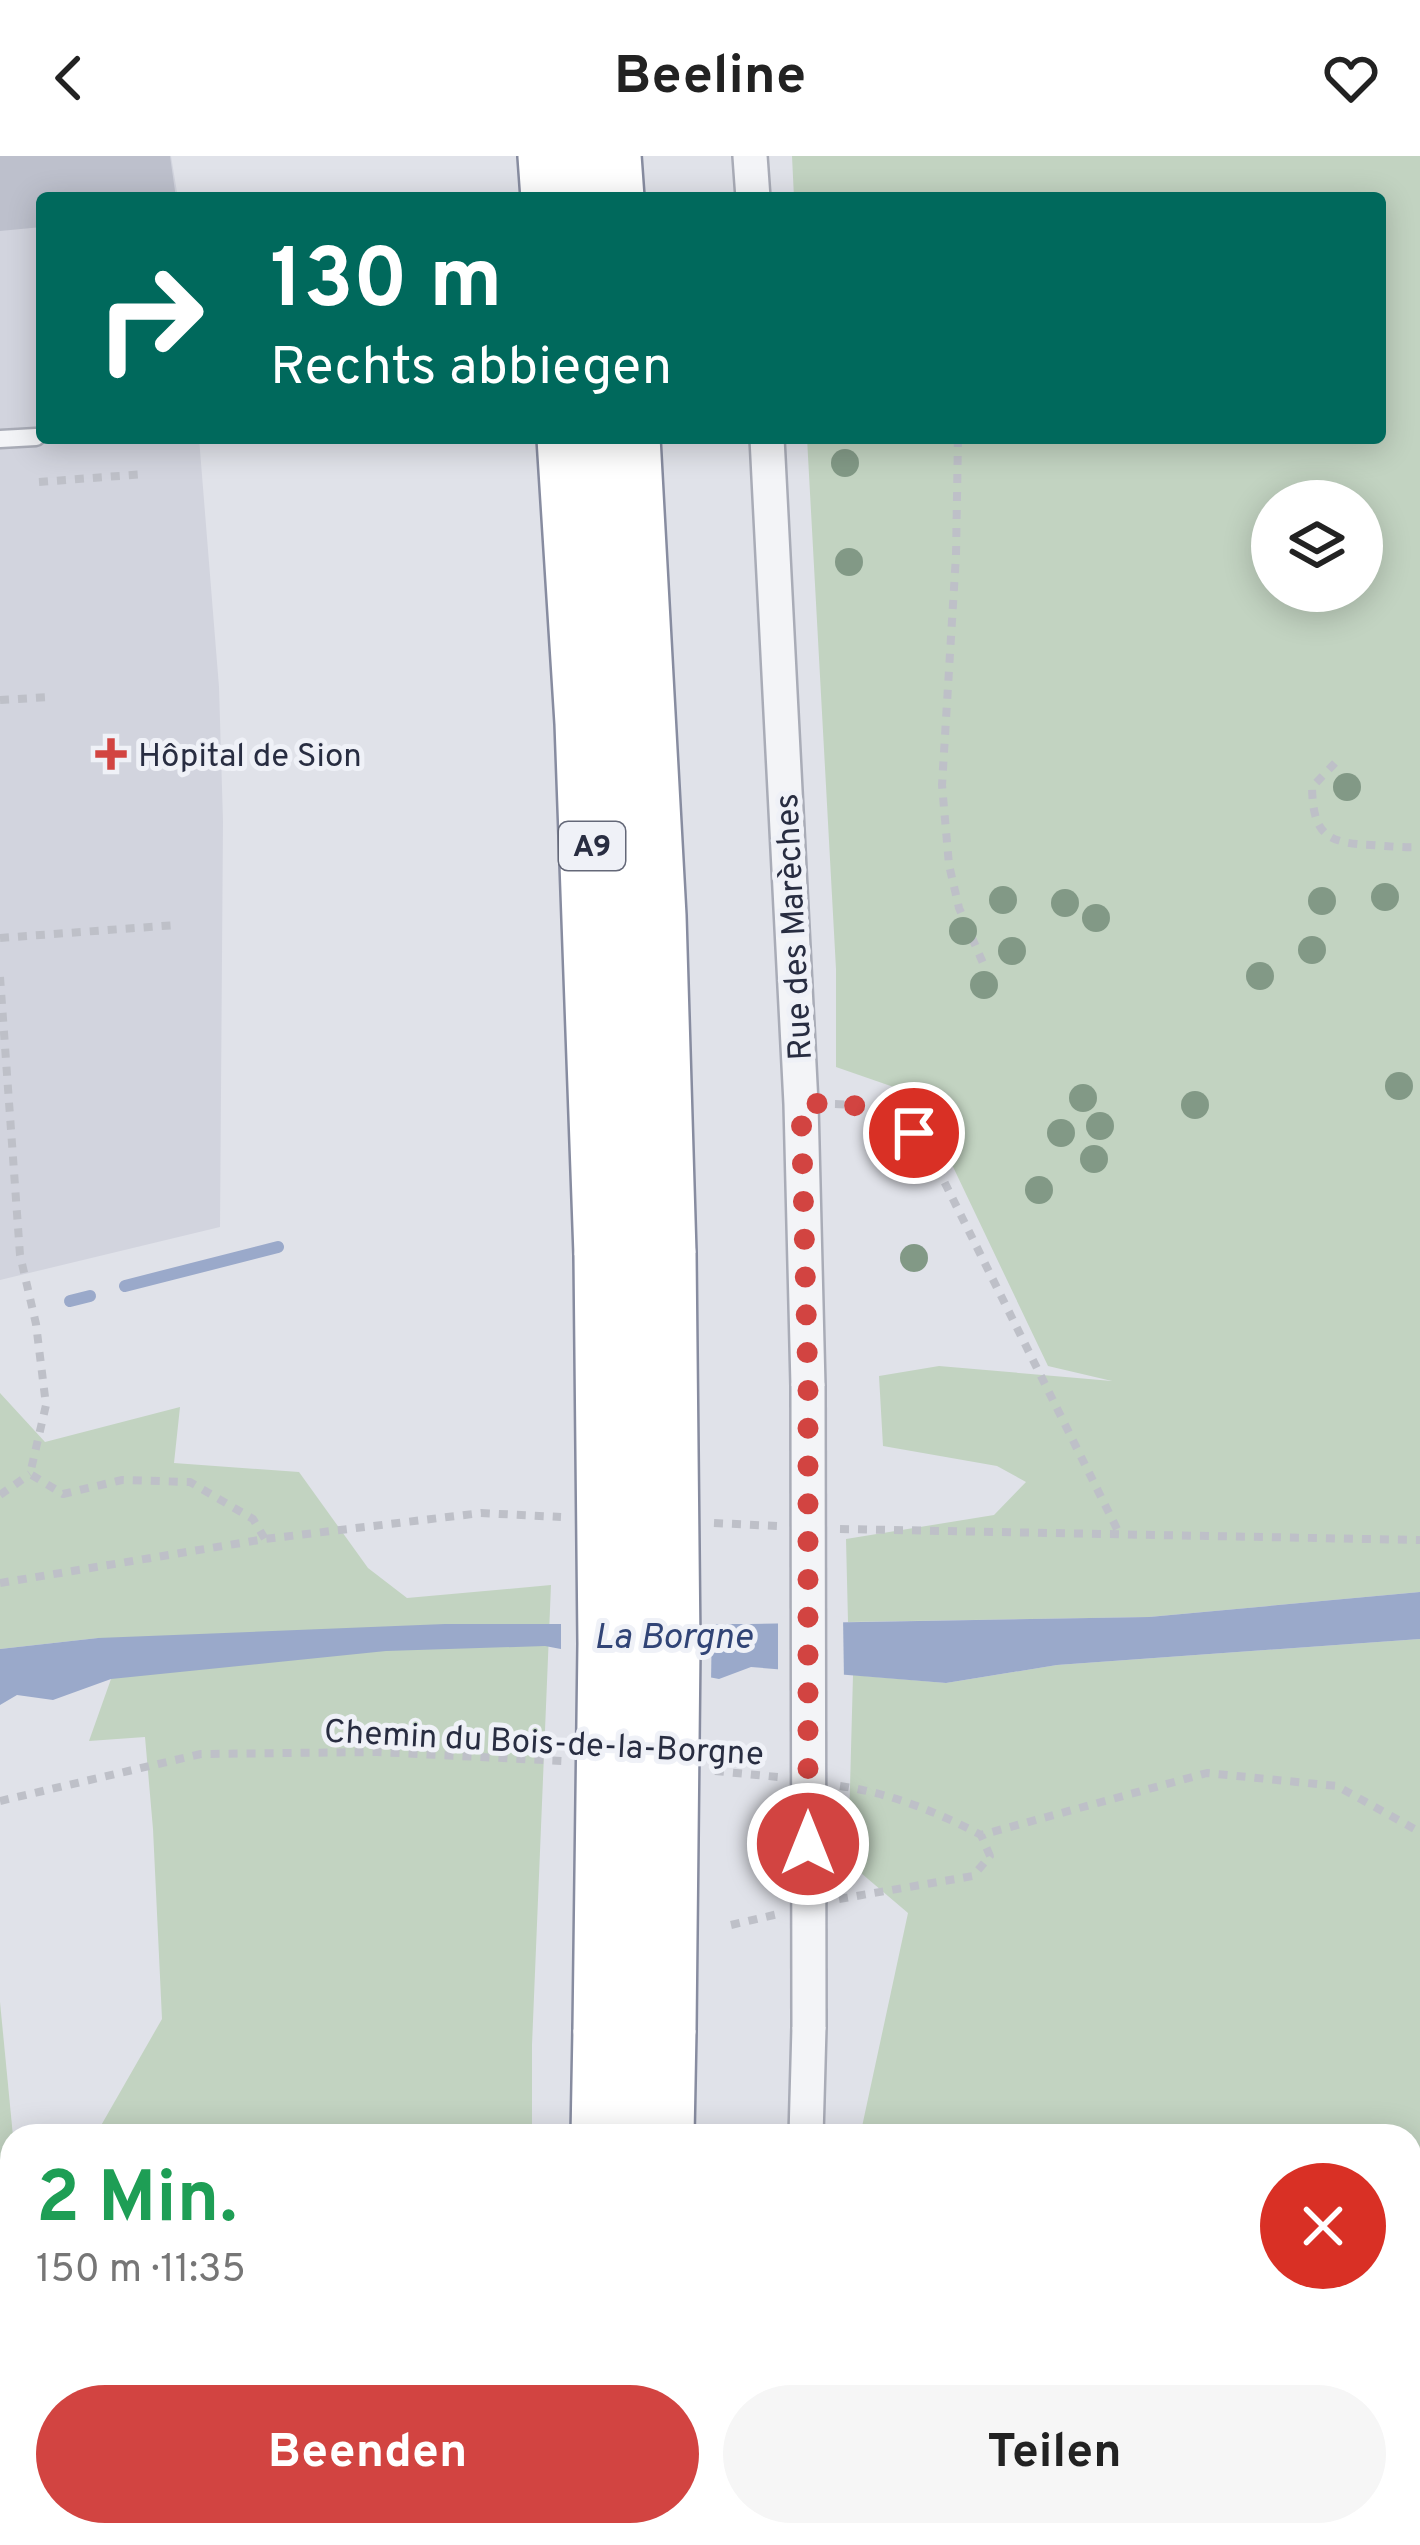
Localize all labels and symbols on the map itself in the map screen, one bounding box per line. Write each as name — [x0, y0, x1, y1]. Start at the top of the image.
place label: Hôpital de Sion — [138, 737, 362, 779]
marker: Hôpital de Sion — [95, 738, 127, 770]
street label: Rue des Marèches — [768, 792, 824, 1061]
road number: A9 — [559, 822, 625, 870]
pin — [863, 1082, 965, 1184]
water label: La Borgne — [594, 1616, 753, 1662]
street label: Chemin du Bois-de-la-Borgne — [323, 1713, 765, 1777]
position arrow — [745, 1781, 871, 1907]

